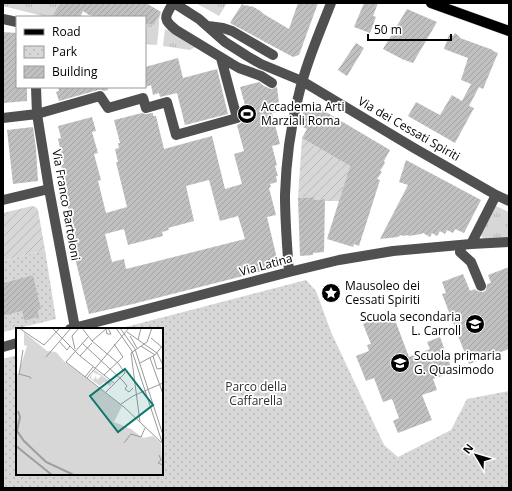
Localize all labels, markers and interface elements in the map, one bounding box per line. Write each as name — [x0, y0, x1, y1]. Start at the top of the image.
legend — [16, 16, 146, 88]
scale bar — [368, 16, 451, 42]
text: 50 m — [374, 21, 402, 38]
text: Road — [52, 23, 81, 40]
text: Park — [52, 43, 78, 60]
text: Building — [52, 63, 98, 80]
street label: Via dei Cessati Spiriti — [355, 92, 463, 165]
place label: Accademia Arti Marziali Roma — [261, 98, 345, 129]
sports icon: Accademia Arti Marziali Roma — [236, 103, 258, 125]
street label: Via Franco Bartoloni — [48, 148, 85, 262]
street label: Via Latina — [237, 249, 294, 280]
place label: Mausoleo dei Cessati Spiriti — [345, 277, 420, 308]
place icon: Mausoleo dei Cessati Spiriti — [320, 282, 342, 304]
place label: Scuola secondaria L. Carroll — [360, 308, 461, 339]
school or university icon: Scuola secondaria L. Carroll — [464, 313, 486, 335]
inset map — [16, 328, 163, 475]
place label: Scuola primaria G. Quasimodo — [414, 347, 501, 378]
school or university icon: Scuola primaria G. Quasimodo — [389, 352, 411, 374]
park label: Parco della Caffarella — [225, 378, 287, 409]
north arrow — [456, 435, 496, 475]
text: N — [459, 440, 476, 457]

